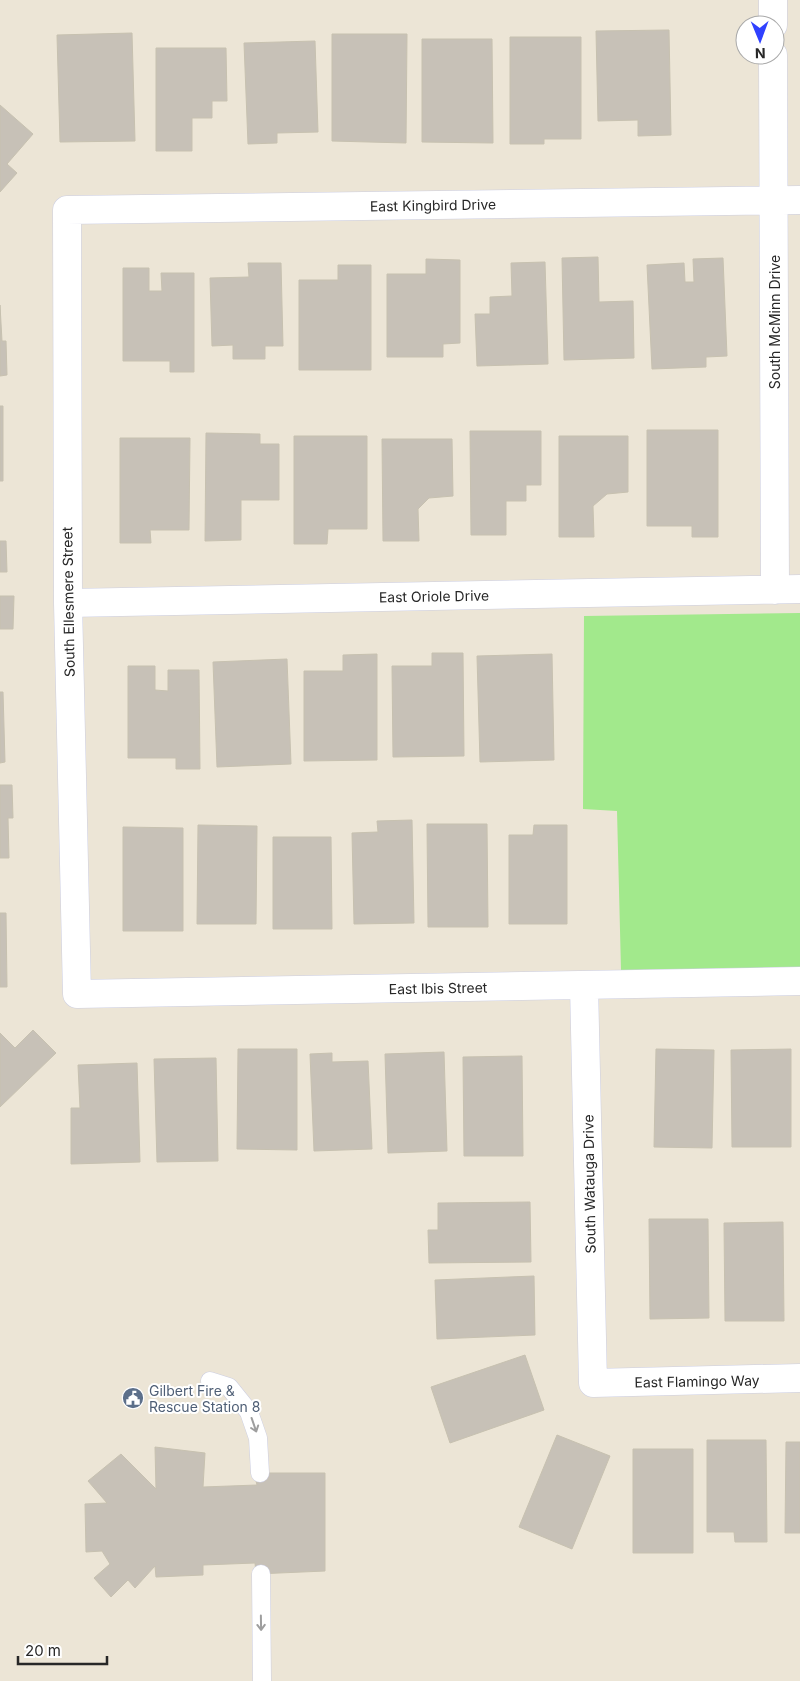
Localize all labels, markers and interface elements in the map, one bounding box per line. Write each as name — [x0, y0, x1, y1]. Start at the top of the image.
north arrow — [735, 15, 785, 65]
text: N — [755, 45, 766, 62]
street label: East Kingbird Drive — [370, 195, 496, 215]
street label: South McMinn Drive — [766, 255, 783, 389]
street label: South Ellesmere Street — [58, 526, 78, 677]
street label: East Oriole Drive — [379, 587, 489, 605]
street label: East Ibis Street — [388, 979, 488, 997]
street label: South Watauga Drive — [579, 1114, 599, 1254]
street label: East Flamingo Way — [634, 1371, 760, 1391]
place label: Gilbert Fire & Rescue Station 8 — [149, 1382, 260, 1415]
public building icon: Gilbert Fire & Rescue Station 8 — [121, 1386, 145, 1410]
one-way arrow — [250, 1417, 259, 1433]
one-way arrow — [256, 1614, 266, 1631]
scale bar — [18, 1634, 106, 1666]
text: 20 m — [25, 1641, 61, 1660]

